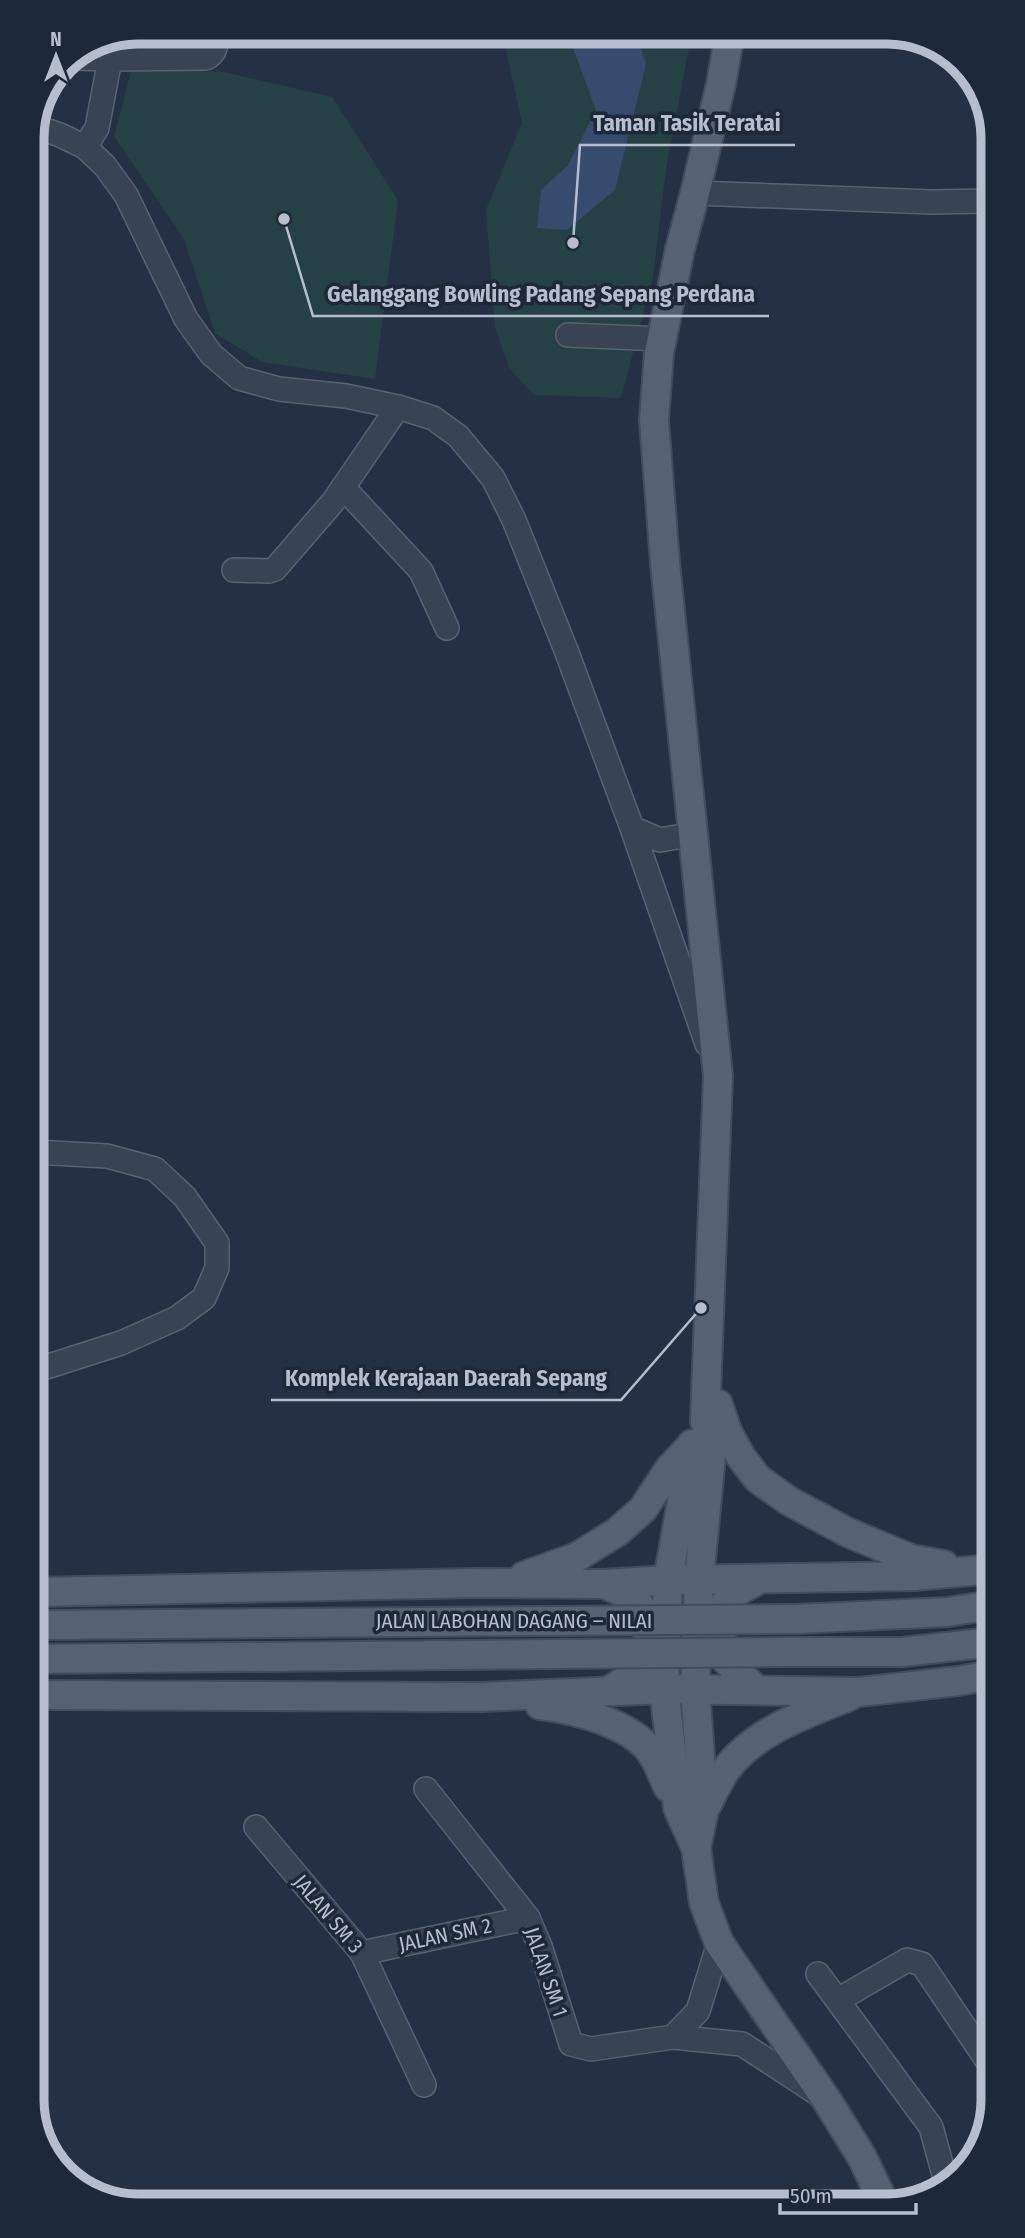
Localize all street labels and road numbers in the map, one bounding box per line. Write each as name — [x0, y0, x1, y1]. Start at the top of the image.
street label: JALAN LABOHAN DAGANG ‒ NILAI — [376, 1608, 652, 1634]
street label: JALAN SM 3 — [288, 1870, 368, 1958]
street label: JALAN SM 2 — [396, 1912, 494, 1958]
street label: JALAN SM 1 — [519, 1924, 573, 2020]

